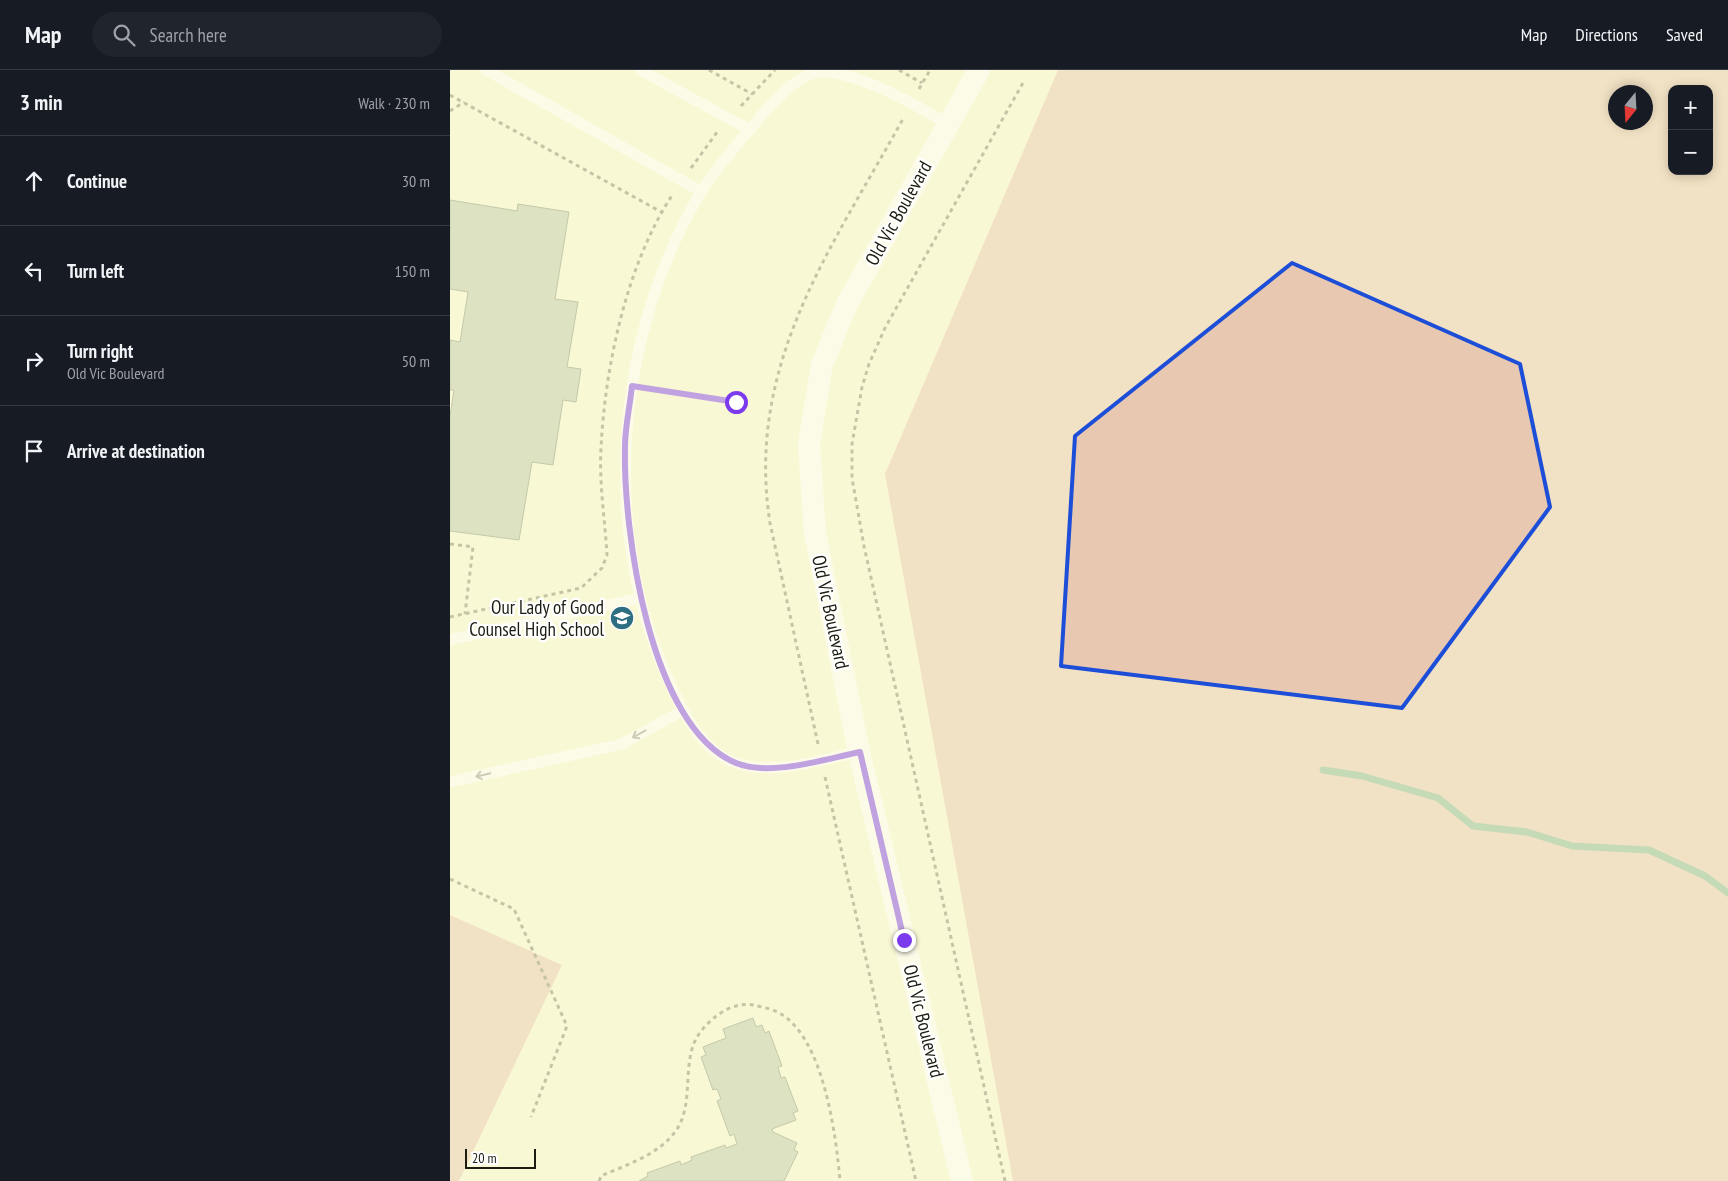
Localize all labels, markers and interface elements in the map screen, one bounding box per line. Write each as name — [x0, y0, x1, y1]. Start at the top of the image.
search box — [92, 12, 442, 57]
text: Map — [25, 19, 62, 50]
icon: search — [110, 21, 138, 49]
text: Search here — [150, 23, 227, 47]
text: Map — [1521, 23, 1547, 46]
text: Directions — [1575, 23, 1638, 46]
text: Saved — [1666, 23, 1703, 46]
north arrow — [1608, 85, 1653, 130]
map controls — [1668, 85, 1713, 175]
button: + — [1668, 85, 1713, 130]
text: 3 min — [20, 89, 62, 116]
text: Walk · 230 m — [358, 93, 430, 113]
button: − — [1668, 130, 1713, 175]
street label: Old Vic Boulevard — [859, 157, 937, 269]
icon: ahead — [20, 167, 48, 195]
text: Continue — [67, 169, 127, 193]
text: 30 m — [402, 171, 430, 191]
icon: left — [20, 257, 48, 285]
text: Turn left — [67, 259, 124, 283]
text: 150 m — [395, 261, 430, 281]
text: Turn right — [67, 339, 133, 363]
icon: right — [20, 347, 48, 375]
text: 50 m — [402, 351, 430, 371]
text: Old Vic Boulevard — [67, 363, 165, 383]
route start — [725, 391, 748, 414]
icon: arrive — [20, 437, 48, 465]
text: Arrive at destination — [67, 439, 205, 463]
street label: Old Vic Boulevard — [807, 553, 855, 671]
place label: Our Lady of Good Counsel High School — [469, 595, 605, 641]
school or university icon: Our Lady of Good Counsel High School — [609, 605, 635, 631]
one-way arrow — [632, 729, 647, 739]
one-way arrow — [475, 771, 491, 780]
route end — [893, 929, 916, 952]
street label: Old Vic Boulevard — [898, 962, 950, 1080]
scale bar — [465, 1146, 536, 1169]
text: 20 m — [472, 1149, 497, 1167]

